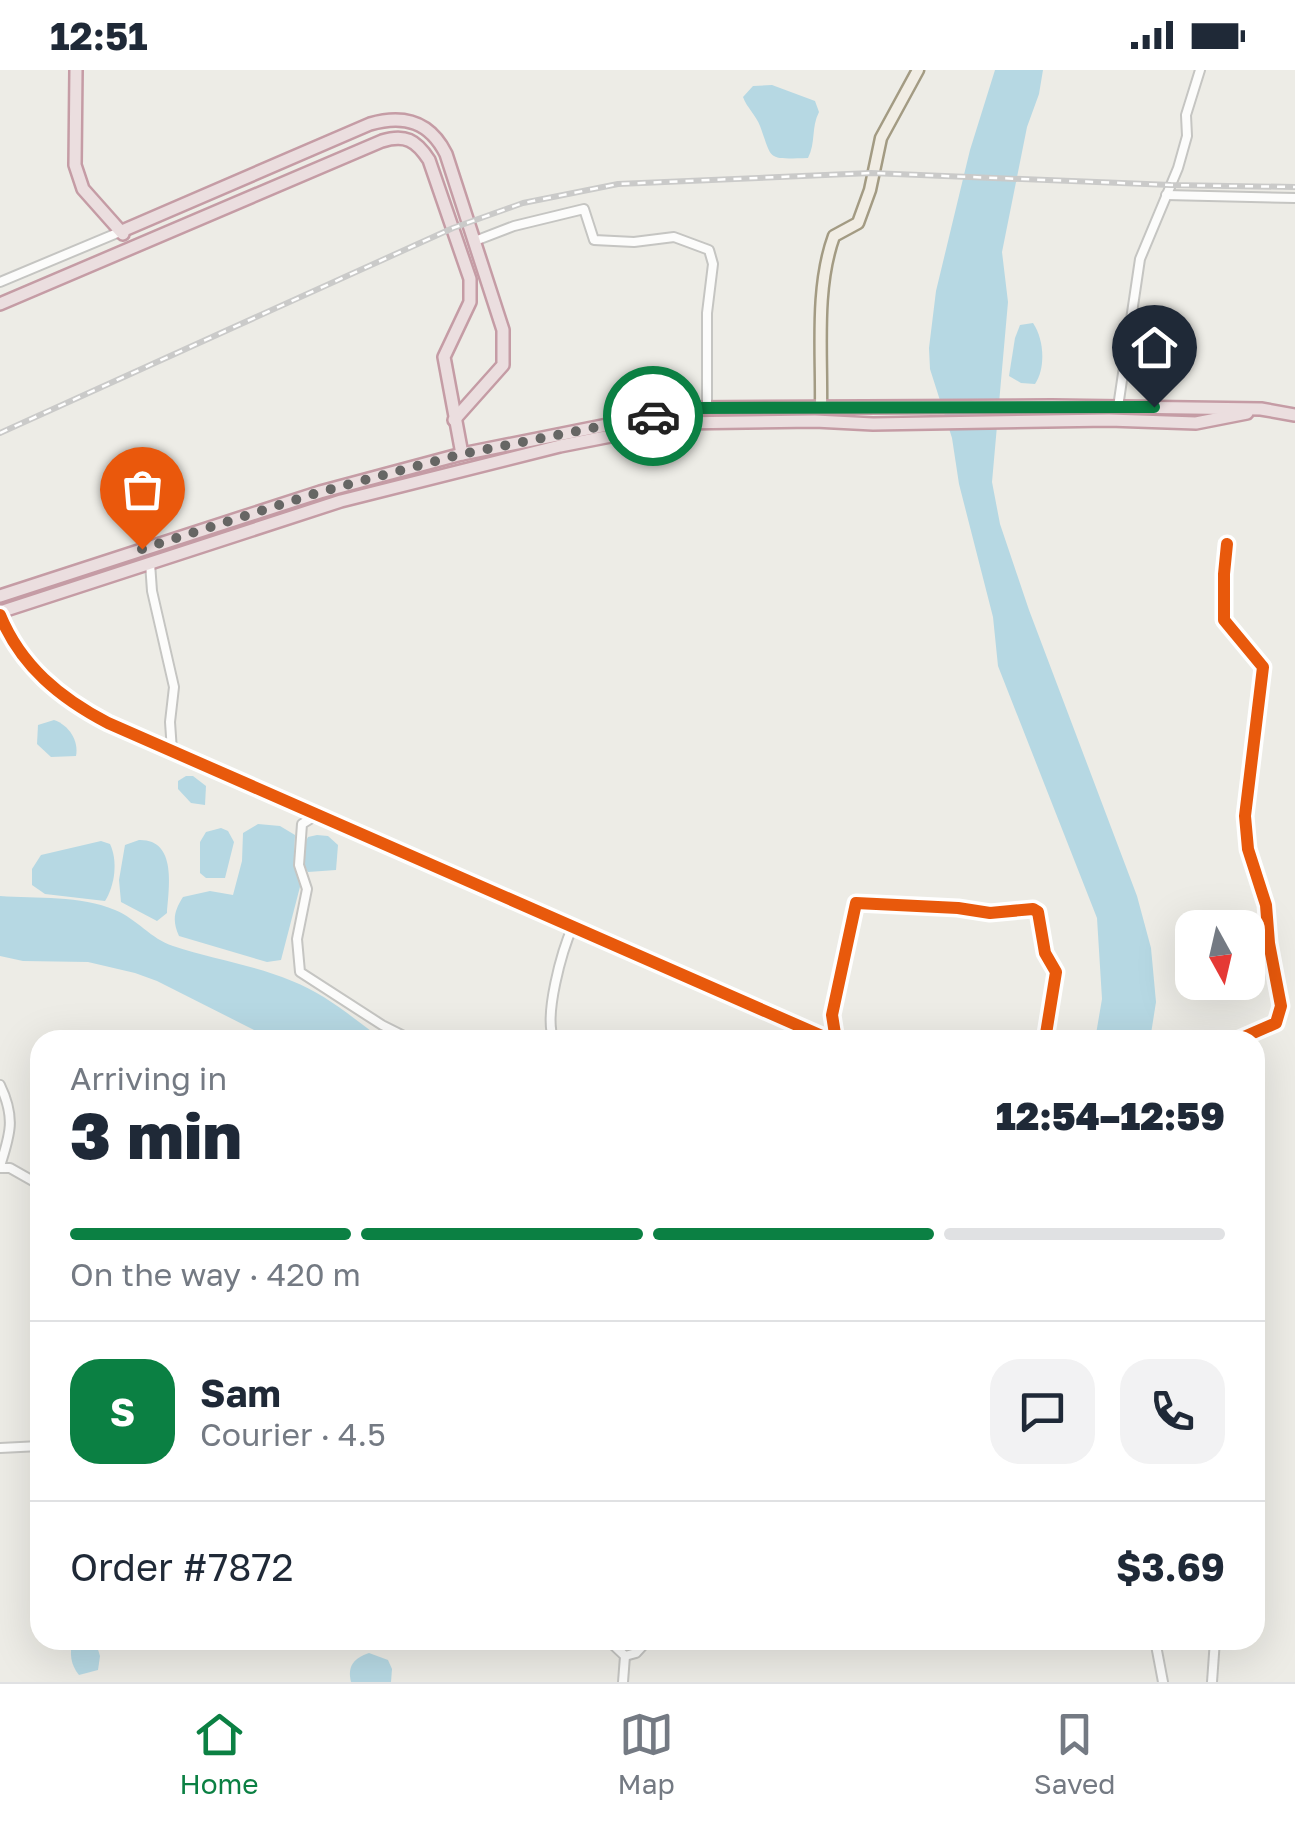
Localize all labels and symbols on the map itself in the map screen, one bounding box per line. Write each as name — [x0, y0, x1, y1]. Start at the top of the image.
pin — [1112, 305, 1197, 408]
courier — [603, 366, 703, 466]
pin — [100, 447, 185, 550]
north arrow — [1175, 910, 1265, 1000]

